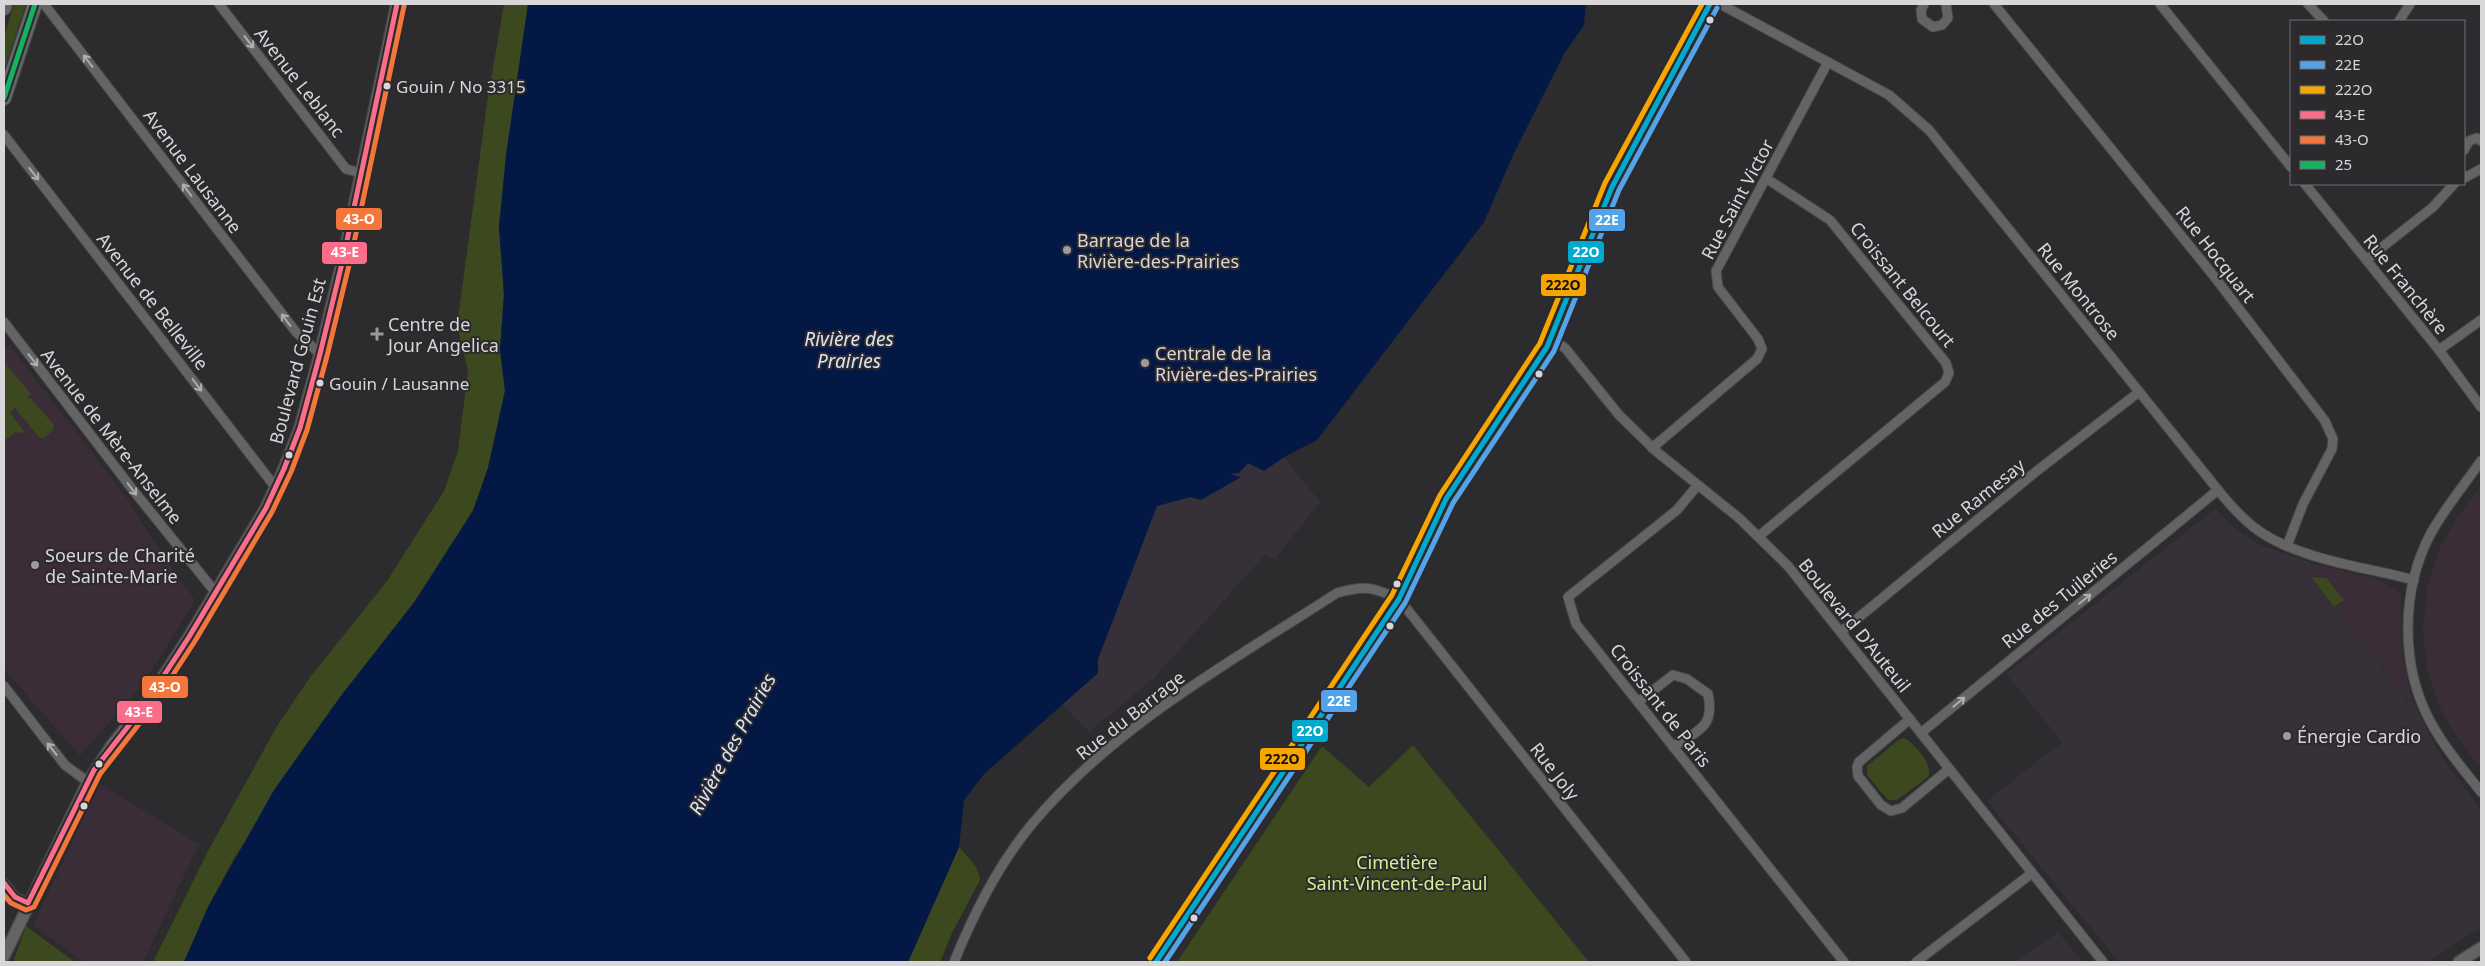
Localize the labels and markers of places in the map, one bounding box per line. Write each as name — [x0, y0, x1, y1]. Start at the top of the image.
unlabelled marker — [1705, 15, 1715, 25]
place label: Gouin / No 3315 — [396, 75, 526, 98]
marker: Gouin / No 3315 — [382, 81, 392, 91]
place label: Barrage de la Rivière-des-Prairies — [1077, 228, 1239, 273]
marker: Barrage de la Rivière-des-Prairies — [1061, 244, 1073, 256]
place label: Centre de Jour Angelica — [386, 312, 499, 357]
marker: Centre de Jour Angelica — [370, 327, 384, 341]
place label: Centrale de la Rivière-des-Prairies — [1155, 341, 1317, 386]
marker: Centrale de la Rivière-des-Prairies — [1139, 357, 1151, 369]
unlabelled marker — [1534, 369, 1544, 379]
place label: Gouin / Lausanne — [329, 372, 469, 395]
marker: Gouin / Lausanne — [315, 378, 325, 388]
unlabelled marker — [284, 450, 294, 460]
place label: Soeurs de Charité de Sainte-Marie — [45, 543, 195, 588]
marker: Soeurs de Charité de Sainte-Marie — [29, 559, 41, 571]
unlabelled marker — [1392, 579, 1402, 589]
unlabelled marker — [1385, 621, 1395, 631]
place label: Énergie Cardio — [2297, 724, 2421, 748]
marker: Énergie Cardio — [2281, 730, 2293, 742]
unlabelled marker — [94, 759, 104, 769]
unlabelled marker — [79, 801, 89, 811]
unlabelled marker — [1189, 913, 1199, 923]

